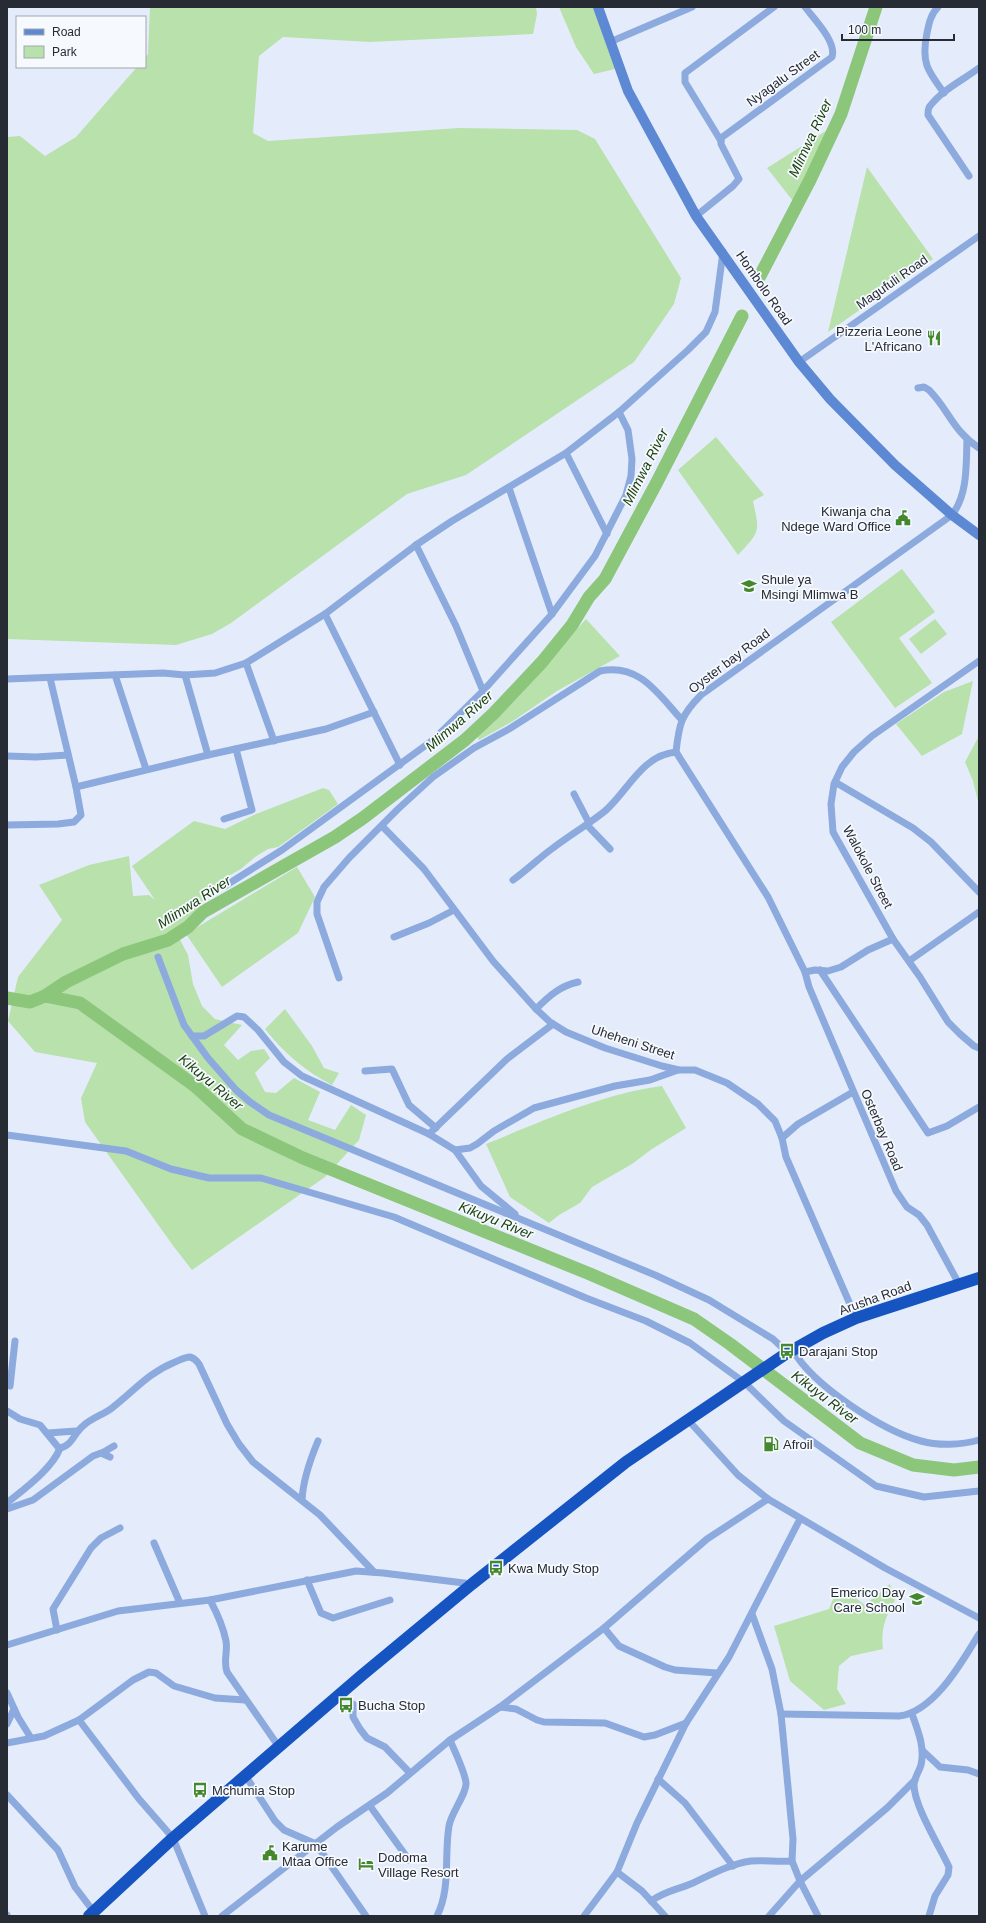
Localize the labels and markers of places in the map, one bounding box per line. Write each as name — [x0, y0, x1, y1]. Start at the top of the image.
place label: Pizzeria Leone L'Africano — [836, 324, 922, 354]
restaurant icon: Pizzeria Leone L'Africano — [925, 329, 943, 347]
place label: Kiwanja cha Ndege Ward Office — [781, 504, 892, 534]
public building icon: Kiwanja cha Ndege Ward Office — [894, 509, 912, 527]
place label: Shule ya Msingi Mlimwa B — [761, 572, 859, 602]
school or university icon: Shule ya Msingi Mlimwa B — [740, 577, 758, 595]
bus stop icon: Darajani Stop — [778, 1342, 796, 1360]
place label: Darajani Stop — [799, 1344, 878, 1359]
fuel station icon: Afroil — [762, 1435, 780, 1453]
place label: Afroil — [783, 1437, 813, 1452]
bus stop icon: Kwa Mudy Stop — [487, 1559, 505, 1577]
place label: Kwa Mudy Stop — [508, 1561, 599, 1576]
place label: Emerico Day Care School — [831, 1585, 905, 1615]
school or university icon: Emerico Day Care School — [908, 1590, 926, 1608]
bus stop icon: Bucha Stop — [337, 1696, 355, 1714]
place label: Bucha Stop — [358, 1698, 425, 1713]
bus stop icon: Mchumia Stop — [191, 1781, 209, 1799]
place label: Mchumia Stop — [212, 1783, 295, 1798]
place label: Karume Mtaa Office — [282, 1839, 348, 1869]
public building icon: Karume Mtaa Office — [261, 1844, 279, 1862]
place label: Dodoma Village Resort — [378, 1850, 459, 1880]
hotel icon: Dodoma Village Resort — [357, 1855, 375, 1873]

